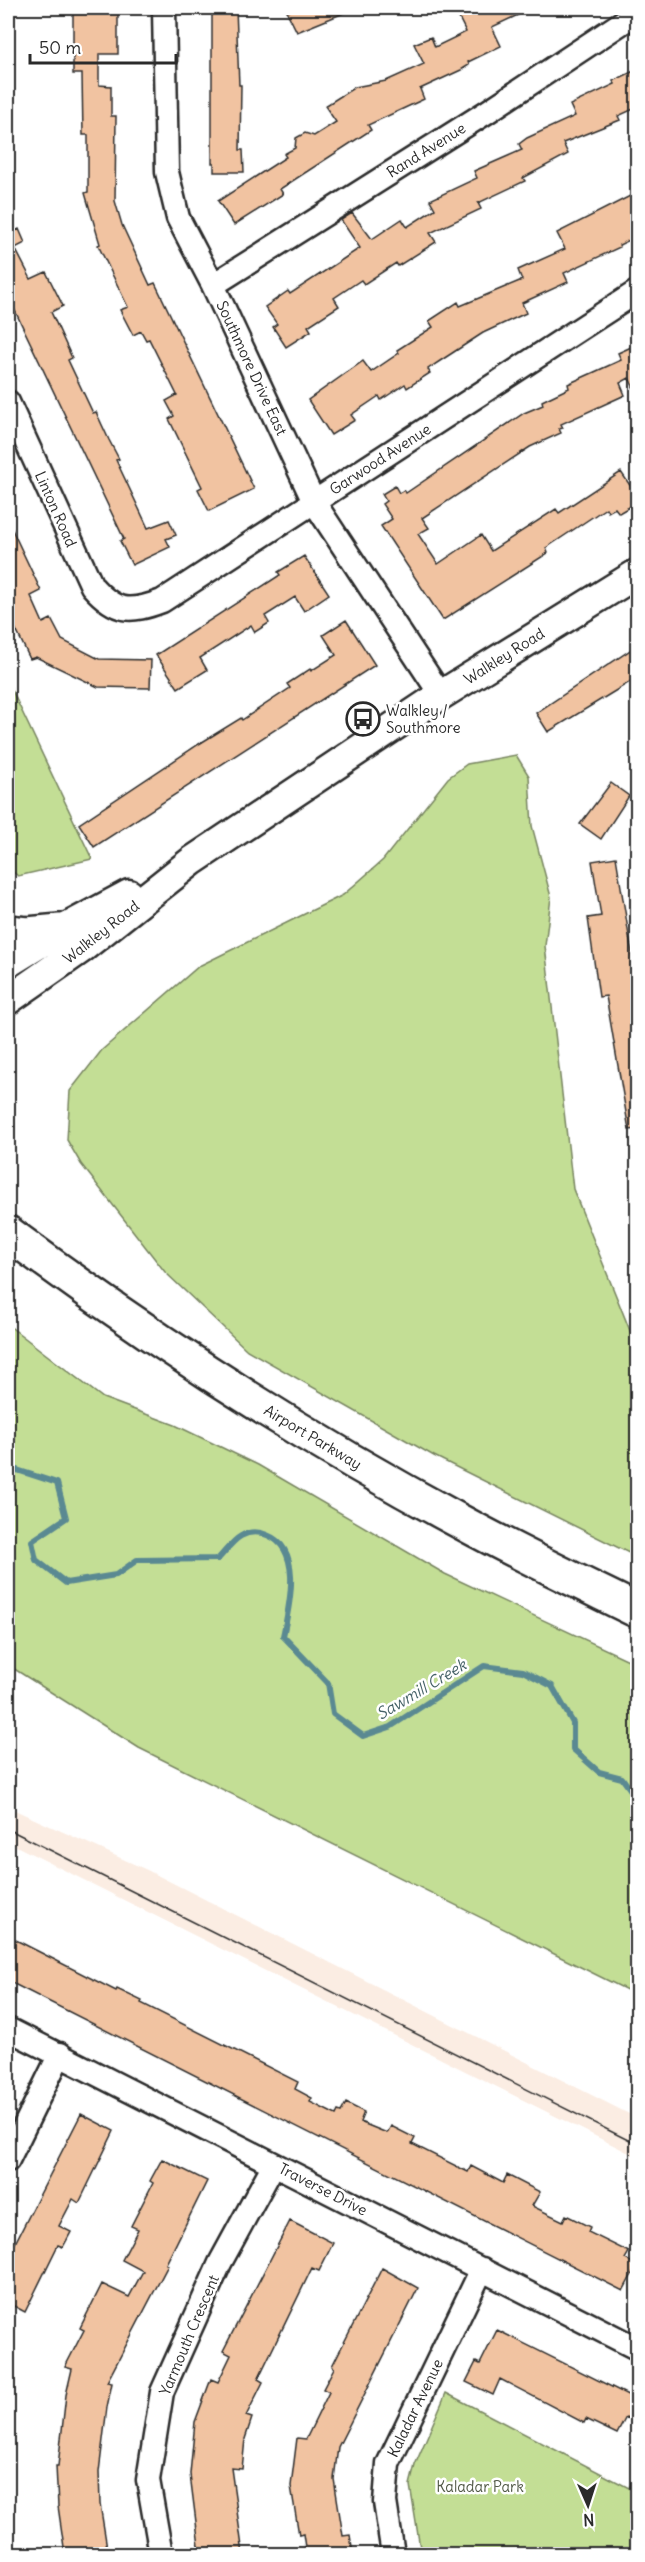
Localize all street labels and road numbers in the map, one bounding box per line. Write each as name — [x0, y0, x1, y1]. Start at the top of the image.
street label: Rand Avenue — [383, 118, 469, 182]
street label: Southmore Drive East — [212, 298, 292, 438]
street label: Garwood Avenue — [326, 419, 434, 499]
street label: Linton Road — [31, 468, 81, 550]
street label: Walkley Road — [460, 624, 548, 688]
street label: Walkley Road — [59, 896, 143, 968]
street label: Airport Parkway — [261, 1400, 365, 1474]
street label: Traverse Drive — [276, 2159, 370, 2219]
street label: Yarmouth Crescent — [155, 2272, 223, 2398]
street label: Kaladar Avenue — [383, 2356, 447, 2460]

